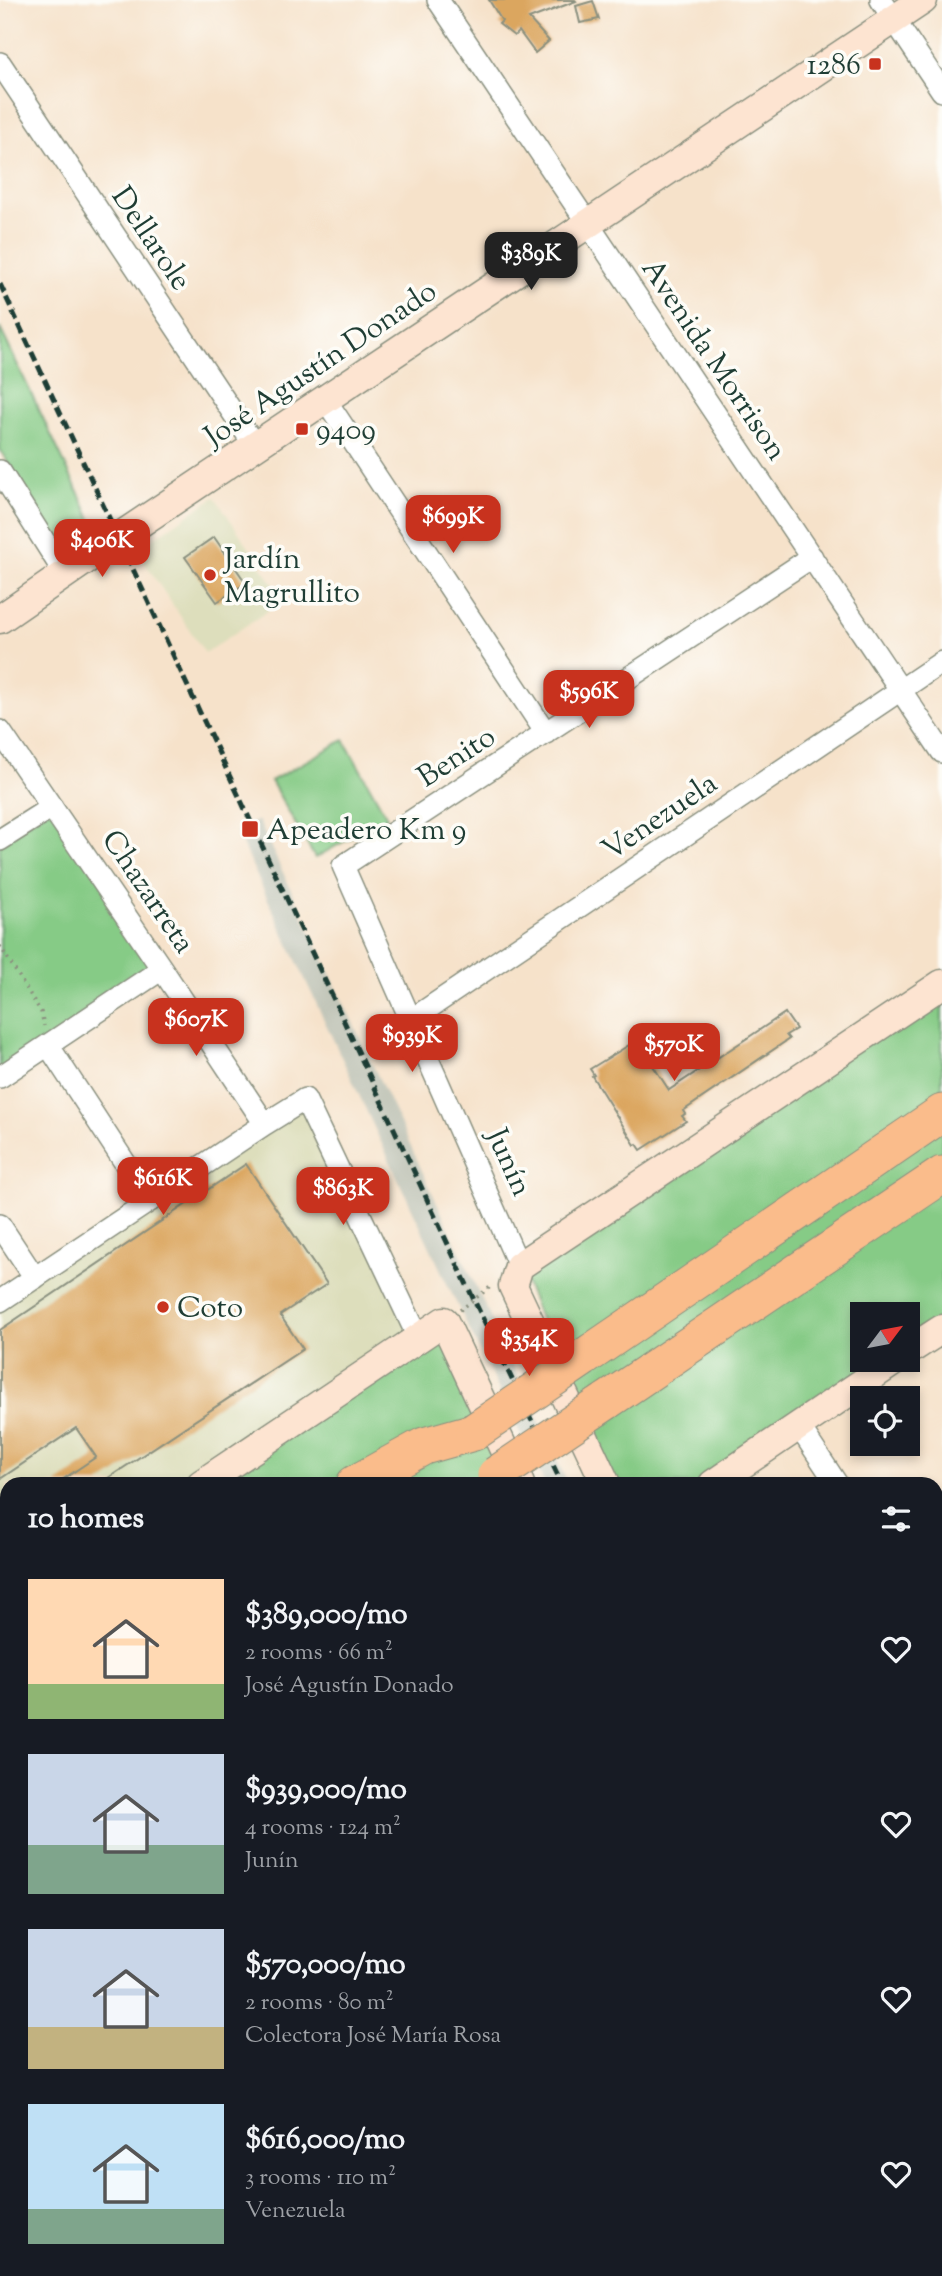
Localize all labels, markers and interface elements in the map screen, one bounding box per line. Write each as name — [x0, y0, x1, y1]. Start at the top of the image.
place label: 1286 — [807, 45, 861, 88]
marker: 1286 — [867, 56, 883, 72]
street label: Dellarole — [99, 179, 201, 300]
pin: $389K — [482, 232, 580, 292]
text: $389K — [501, 238, 561, 271]
street label: Avenida Morrison — [629, 251, 797, 470]
street label: José Agustín Donado — [195, 271, 446, 460]
place label: 9409 — [316, 410, 376, 453]
marker: 9409 — [294, 421, 310, 437]
pin: $699K — [404, 496, 502, 555]
text: $699K — [422, 501, 484, 534]
pin: $406K — [53, 520, 151, 579]
text: $406K — [70, 525, 134, 558]
place label: Jardín Magrullito — [222, 539, 360, 616]
marker: Jardín Magrullito — [202, 567, 218, 583]
pin: $596K — [540, 670, 638, 730]
text: $596K — [559, 676, 619, 709]
street label: Benito — [410, 717, 505, 799]
street label: Venezuela — [594, 763, 727, 873]
place label: Apeadero Km 9 — [266, 810, 466, 853]
marker: Apeadero Km 9 — [240, 819, 260, 839]
street label: Chazarreta — [90, 822, 204, 963]
pin: $607K — [147, 998, 245, 1058]
text: $607K — [164, 1004, 228, 1037]
pin: $939K — [363, 1014, 461, 1074]
text: $939K — [382, 1020, 442, 1053]
pin: $570K — [625, 1024, 723, 1083]
text: $570K — [644, 1029, 704, 1062]
street label: Junín — [473, 1120, 542, 1204]
pin: $616K — [114, 1158, 212, 1217]
text: $616K — [133, 1163, 193, 1196]
pin: $863K — [294, 1168, 392, 1227]
text: $863K — [312, 1173, 374, 1206]
place label: Coto — [177, 1288, 243, 1331]
marker: Coto — [155, 1299, 171, 1315]
north arrow — [850, 1302, 920, 1372]
map controls — [850, 1302, 920, 1456]
pin: $354K — [480, 1318, 578, 1378]
text: $354K — [500, 1324, 558, 1357]
button: locate — [850, 1386, 920, 1456]
text: 10 homes — [28, 1498, 144, 1541]
icon: filters — [877, 1500, 915, 1538]
text: $389,000/mo — [245, 1594, 408, 1637]
icon: home — [84, 1607, 168, 1691]
icon: heart — [877, 1630, 915, 1668]
text: 2 rooms · 66 m² — [245, 1637, 393, 1670]
text: José Agustín Donado — [245, 1670, 454, 1703]
text: $939,000/mo — [245, 1769, 407, 1812]
icon: home — [84, 1782, 168, 1866]
icon: heart — [877, 1805, 915, 1843]
text: 4 rooms · 124 m² — [245, 1812, 401, 1845]
text: Junín — [245, 1845, 299, 1878]
text: $570,000/mo — [245, 1944, 406, 1987]
icon: home — [84, 1957, 168, 2041]
icon: heart — [877, 1980, 915, 2018]
text: 2 rooms · 80 m² — [245, 1987, 393, 2020]
text: Colectora José María Rosa — [245, 2020, 501, 2053]
text: $616,000/mo — [245, 2119, 405, 2162]
icon: home — [84, 2132, 168, 2216]
icon: heart — [877, 2155, 915, 2193]
text: 3 rooms · 110 m² — [245, 2162, 396, 2195]
text: Venezuela — [245, 2195, 346, 2228]

